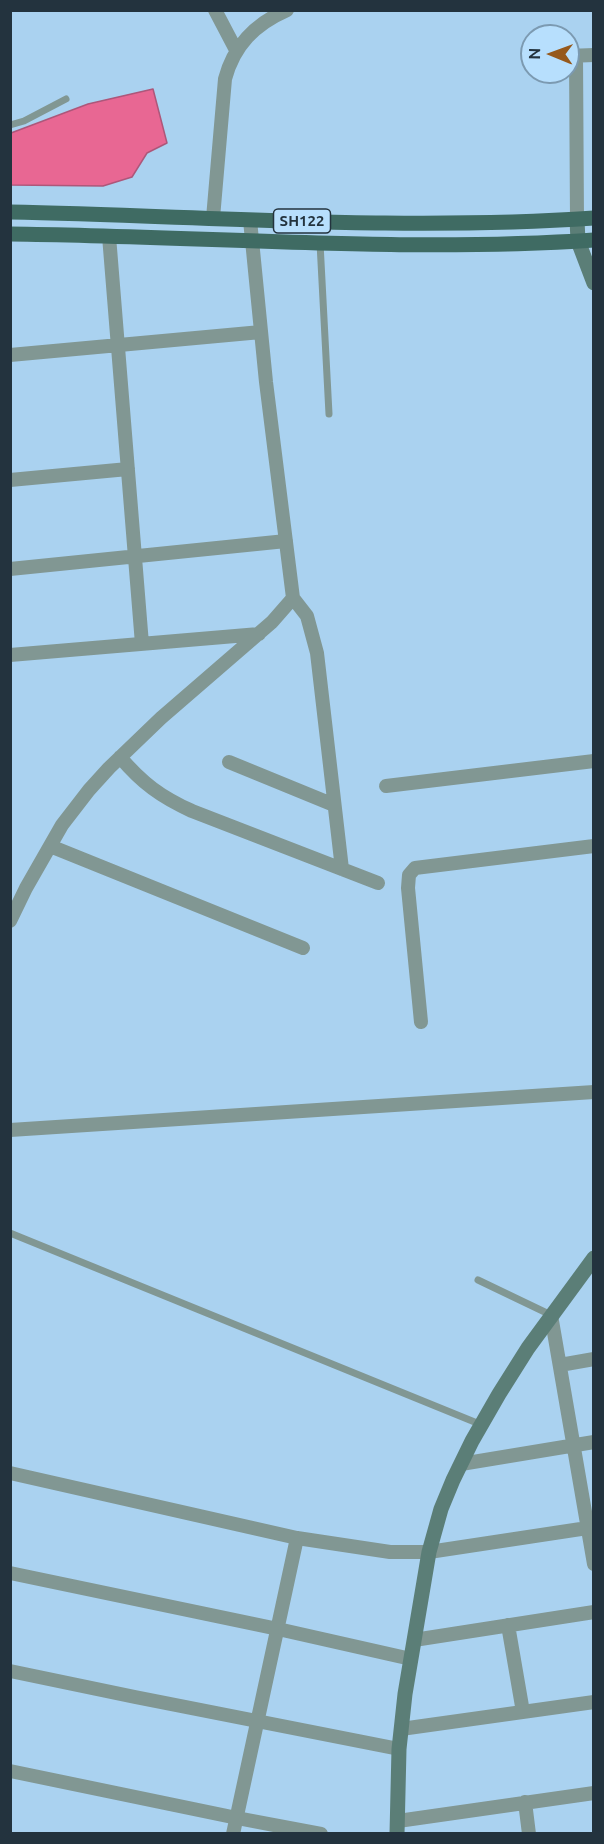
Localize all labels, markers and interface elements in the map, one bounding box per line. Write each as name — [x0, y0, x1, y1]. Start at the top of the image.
north arrow — [520, 24, 580, 84]
text: N — [525, 48, 543, 60]
road number: SH122 — [274, 209, 330, 233]

